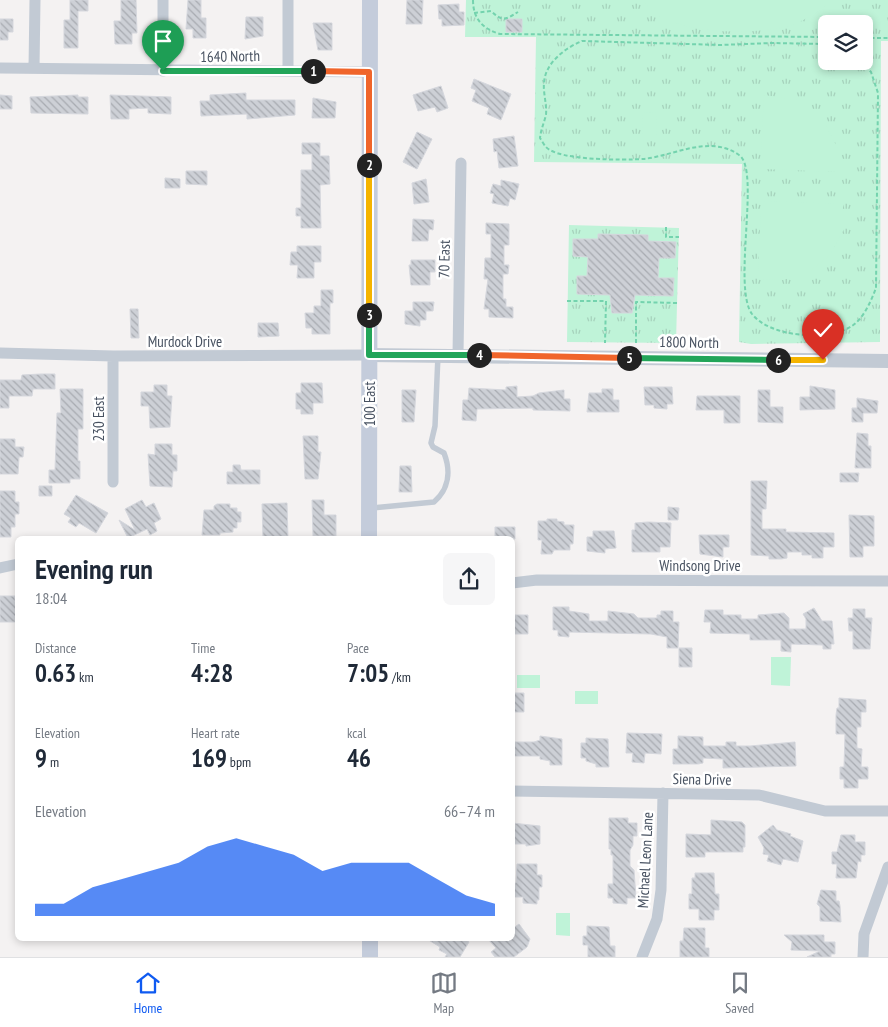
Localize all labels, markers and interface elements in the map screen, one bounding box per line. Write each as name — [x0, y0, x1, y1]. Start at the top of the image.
map controls — [818, 15, 873, 70]
button: layers — [818, 15, 873, 70]
pin — [142, 20, 184, 71]
icon: arrive — [149, 27, 177, 55]
street label: 1640 North — [200, 46, 260, 66]
pin: 1 — [300, 58, 326, 84]
text: 1 — [310, 62, 317, 80]
pin: 2 — [356, 152, 382, 178]
text: 2 — [366, 156, 373, 174]
street label: 70 East — [434, 240, 454, 278]
pin: 3 — [356, 302, 382, 328]
text: 3 — [366, 306, 373, 324]
pin — [802, 309, 844, 360]
icon: check — [809, 316, 837, 344]
street label: Murdock Drive — [148, 332, 222, 351]
street label: 1800 North — [659, 332, 719, 352]
pin: 4 — [466, 342, 492, 368]
text: 4 — [476, 346, 483, 364]
pin: 5 — [616, 346, 642, 370]
pin: 6 — [766, 348, 790, 372]
text: 5 — [626, 349, 633, 367]
text: 6 — [775, 351, 782, 369]
street label: 100 East — [360, 381, 379, 427]
street label: 230 East — [89, 396, 108, 442]
text: Evening run — [35, 550, 153, 587]
button: share — [443, 553, 495, 605]
street label: Windsong Drive — [659, 556, 741, 575]
text: 18:04 — [35, 588, 67, 608]
text: Distance — [35, 639, 76, 657]
text: Time — [191, 639, 215, 657]
text: Pace — [347, 639, 369, 657]
text: 0.63 — [35, 657, 76, 689]
text: 4:28 — [191, 657, 233, 689]
text: 7:05 — [347, 657, 389, 689]
text: km — [76, 668, 94, 686]
text: /km — [389, 668, 411, 686]
text: Elevation — [35, 724, 80, 742]
text: Heart rate — [191, 724, 240, 742]
text: kcal — [347, 724, 366, 742]
text: 9 — [35, 742, 47, 774]
text: 169 — [191, 742, 227, 774]
text: 46 — [347, 742, 371, 774]
text: m — [47, 753, 59, 771]
text: bpm — [227, 753, 251, 771]
street label: Siena Drive — [672, 769, 732, 789]
text: Elevation — [35, 801, 86, 821]
text: 66–74 m — [444, 801, 495, 821]
street label: Michael Leon Lane — [633, 811, 657, 909]
tab: Home — [134, 969, 162, 1017]
tab: Map — [430, 969, 458, 1017]
tab: Saved — [725, 969, 754, 1017]

